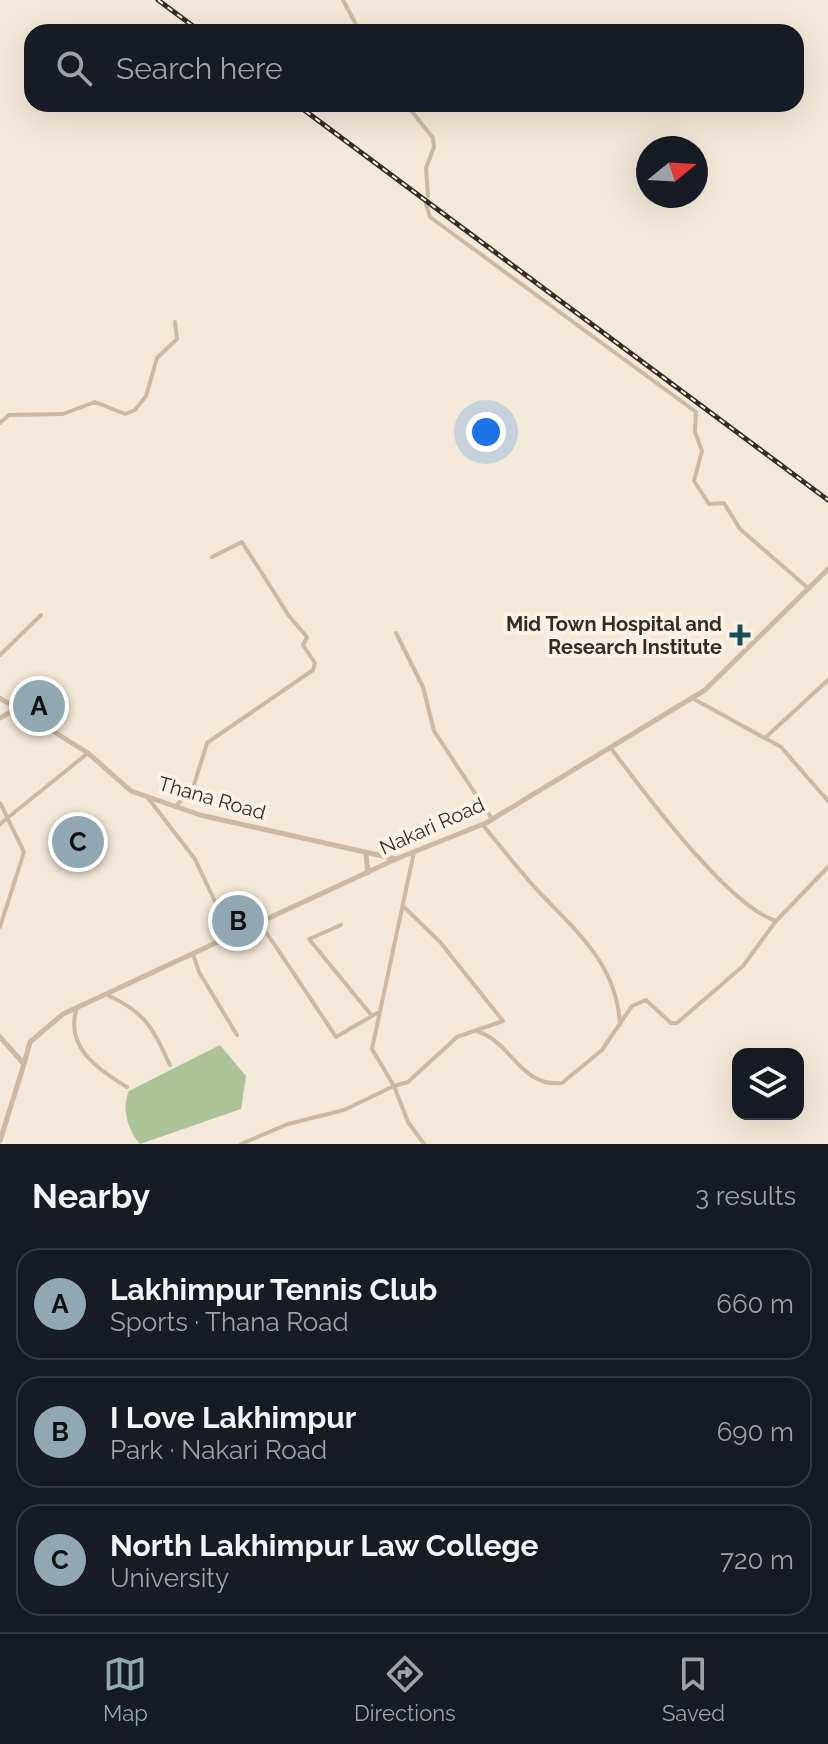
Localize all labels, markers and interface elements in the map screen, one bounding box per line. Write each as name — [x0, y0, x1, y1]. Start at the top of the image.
search box — [24, 24, 804, 112]
icon: search — [52, 46, 96, 90]
text: Search here — [116, 51, 283, 86]
north arrow — [636, 136, 708, 208]
your location — [466, 412, 506, 452]
place label: Mid Town Hospital and Research Institute — [506, 612, 722, 659]
marker: Mid Town Hospital and Research Institute — [729, 624, 751, 646]
pin: A — [13, 676, 65, 736]
street label: Thana Road — [156, 771, 268, 825]
street label: Nakari Road — [376, 792, 488, 860]
pin: C — [52, 812, 104, 872]
pin: B — [212, 891, 264, 951]
map controls — [732, 1048, 804, 1120]
button: layers — [732, 1048, 804, 1120]
text: Nearby — [32, 1176, 150, 1216]
text: 3 results — [695, 1181, 796, 1211]
text: Lakhimpur Tennis Club — [110, 1272, 437, 1307]
text: A — [51, 1289, 69, 1319]
text: 660 m — [716, 1289, 794, 1319]
text: Sports · Thana Road — [110, 1307, 349, 1337]
text: I Love Lakhimpur — [110, 1400, 356, 1435]
text: B — [51, 1417, 69, 1447]
text: 690 m — [717, 1417, 794, 1447]
text: Park · Nakari Road — [110, 1435, 327, 1465]
text: North Lakhimpur Law College — [110, 1528, 539, 1563]
text: C — [51, 1545, 69, 1575]
text: 720 m — [720, 1545, 794, 1575]
text: University — [110, 1563, 229, 1593]
tab: Map — [103, 1652, 148, 1726]
tab: Directions — [354, 1652, 456, 1726]
tab: Saved — [662, 1652, 725, 1726]

